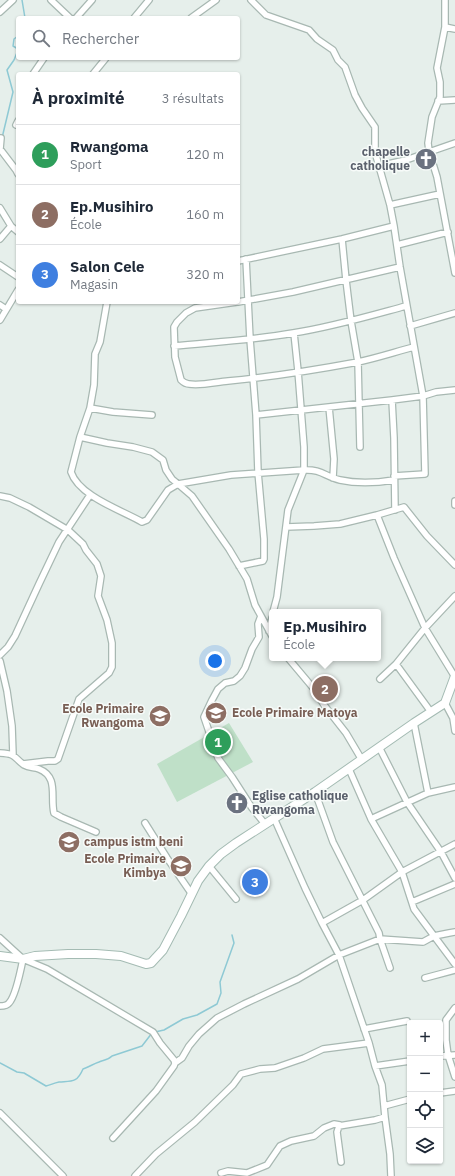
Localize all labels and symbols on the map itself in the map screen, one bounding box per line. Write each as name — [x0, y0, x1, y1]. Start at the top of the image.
place label: chapelle catholique — [350, 144, 410, 173]
church icon: chapelle catholique — [413, 146, 439, 172]
your location — [205, 651, 225, 671]
pin: 2 — [312, 674, 338, 704]
school or university icon: Ecole Primaire Matoya — [203, 700, 229, 726]
place label: Ecole Primaire Rwangoma — [62, 701, 144, 730]
school or university icon: Ecole Primaire Rwangoma — [147, 703, 173, 729]
place label: Ecole Primaire Matoya — [232, 705, 358, 720]
pin: 1 — [205, 727, 231, 757]
place label: Eglise catholique Rwangoma — [252, 788, 349, 817]
church icon: Eglise catholique Rwangoma — [224, 790, 250, 816]
school or university icon: campus istm beni — [56, 829, 82, 855]
place label: campus istm beni — [84, 834, 183, 849]
place label: Ecole Primaire Kimbya — [84, 851, 166, 880]
school or university icon: Ecole Primaire Kimbya — [168, 853, 194, 879]
pin: 3 — [242, 867, 268, 897]

